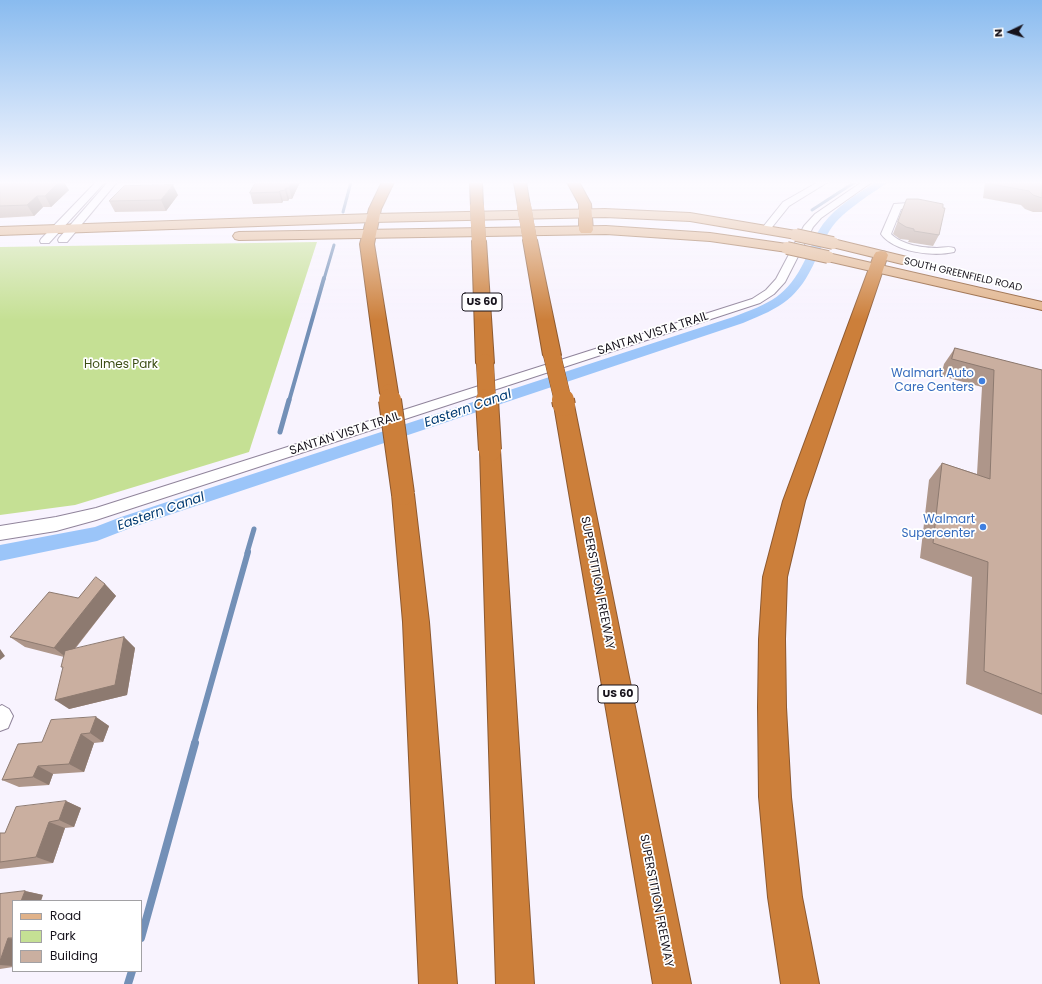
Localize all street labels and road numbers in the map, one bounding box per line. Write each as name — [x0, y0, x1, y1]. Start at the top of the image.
street label: SOUTH GREENFIELD ROAD — [903, 256, 1023, 294]
road number: US 60 — [462, 293, 502, 311]
street label: SANTAN VISTA TRAIL — [596, 309, 710, 359]
street label: SANTAN VISTA TRAIL — [288, 409, 402, 459]
street label: SUPERSTITION FREEWAY — [577, 515, 617, 651]
road number: US 60 — [598, 685, 638, 703]
street label: SUPERSTITION FREEWAY — [636, 833, 676, 969]

